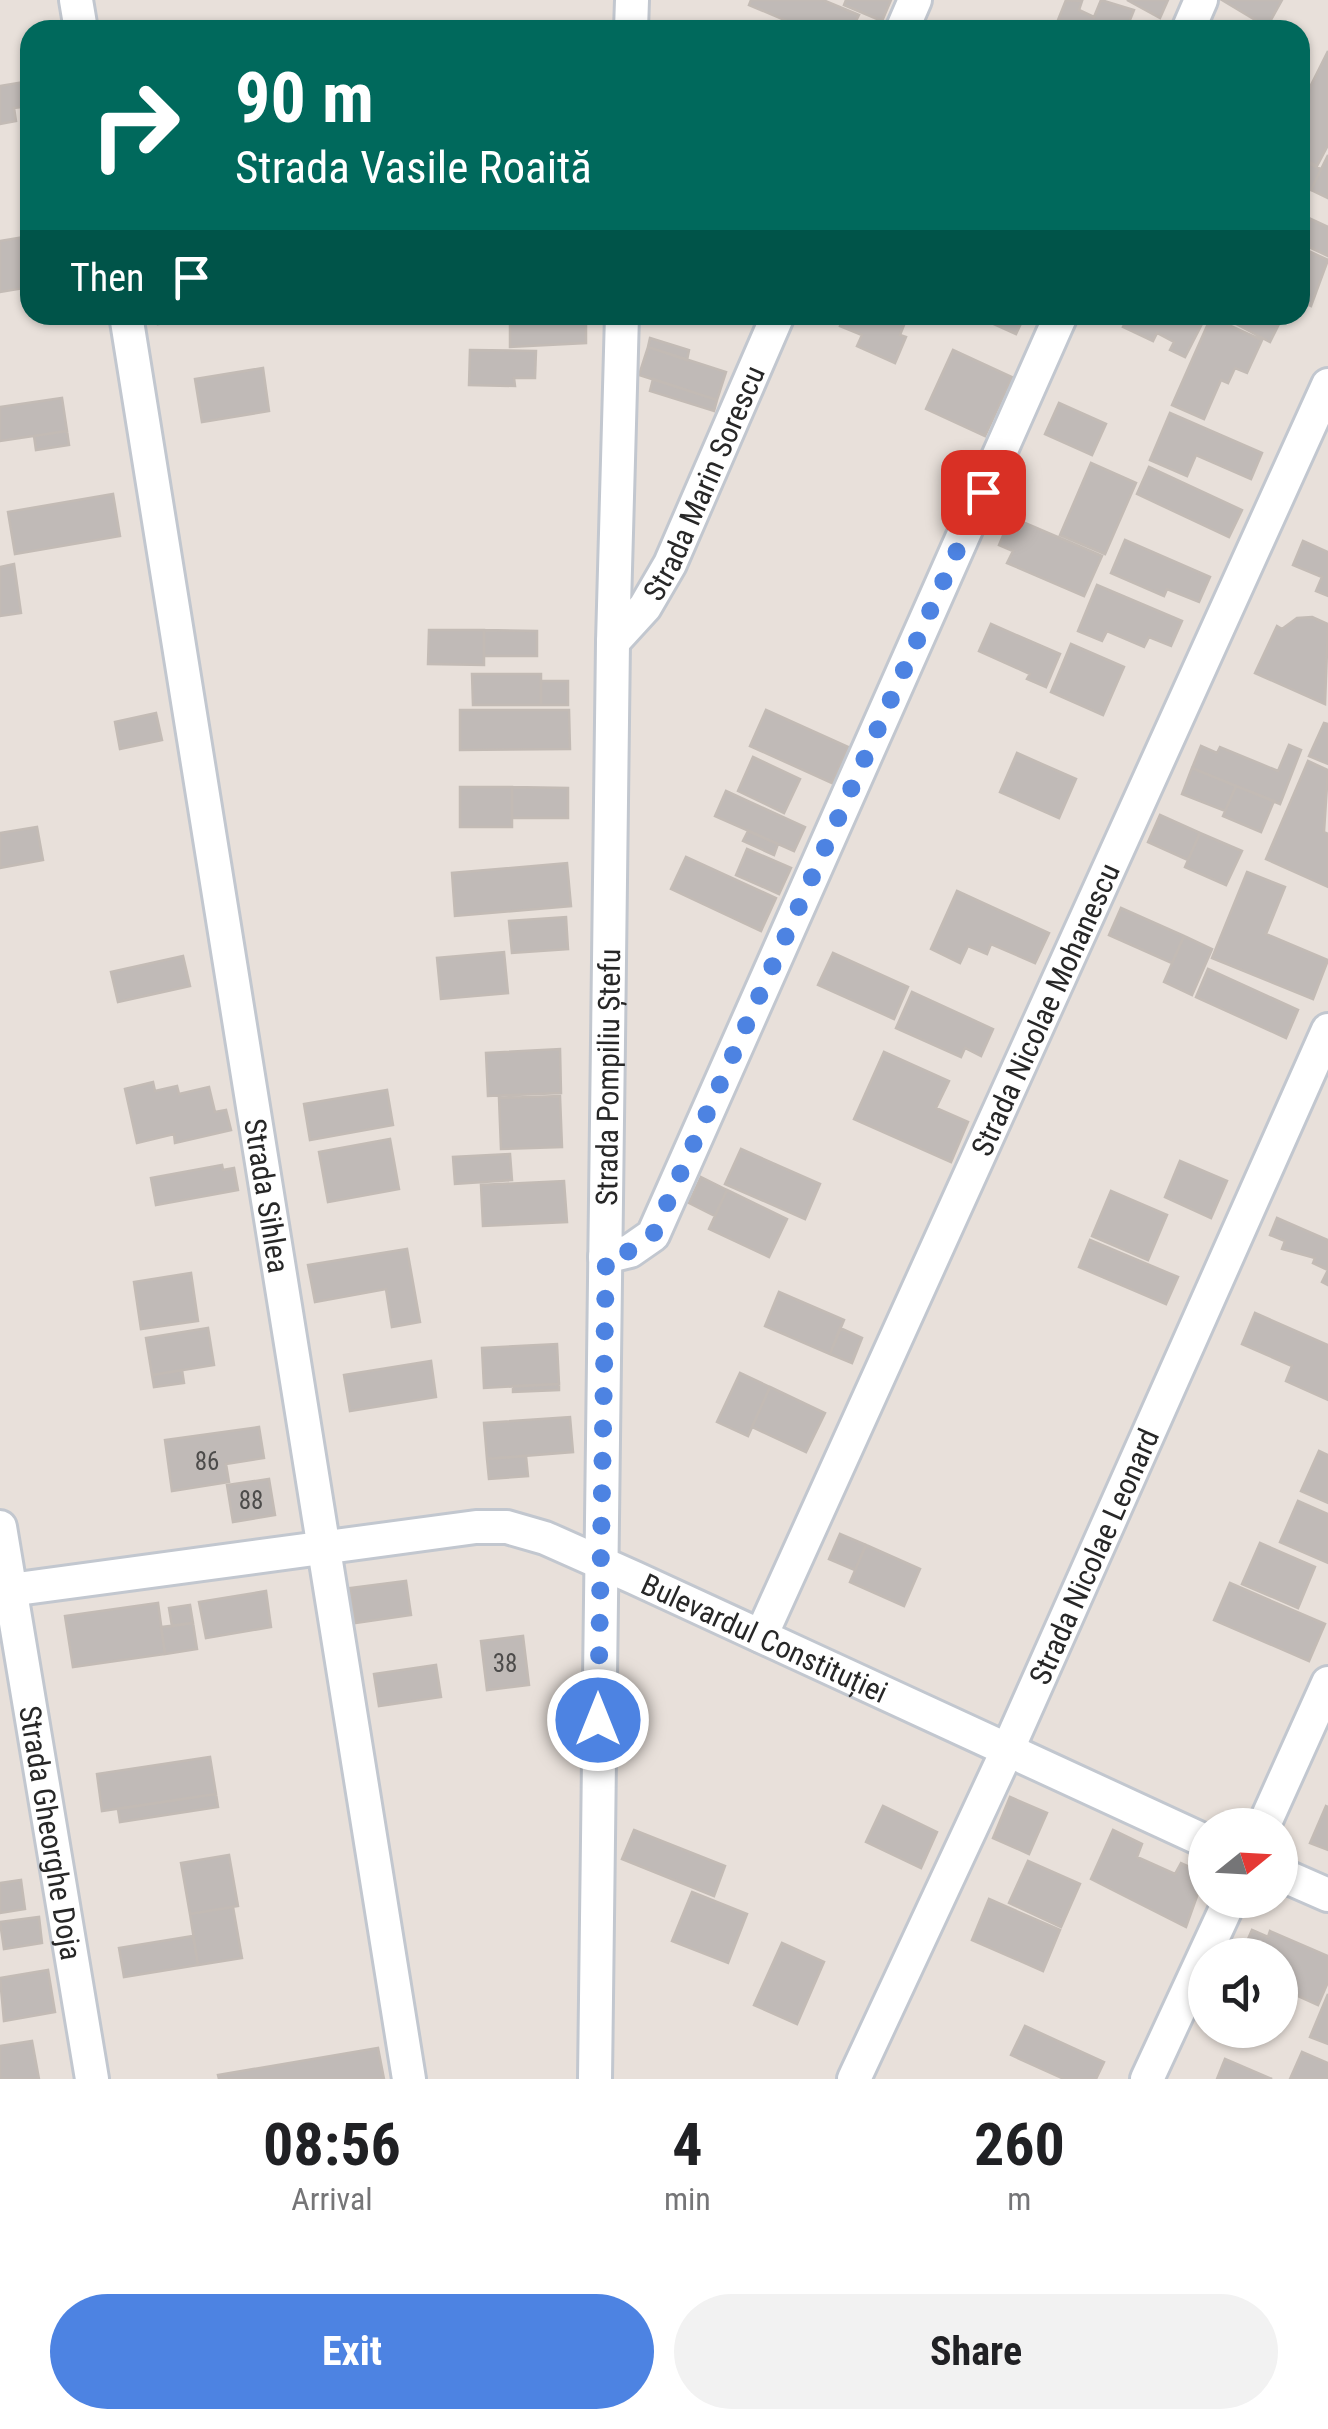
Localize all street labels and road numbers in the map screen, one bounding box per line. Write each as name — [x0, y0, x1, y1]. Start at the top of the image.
street label: Strada Marin Sorescu — [635, 360, 771, 607]
street label: Strada Nicolae Mohanescu — [964, 858, 1126, 1161]
street label: Strada Pompiliu Ștefu — [588, 948, 627, 1206]
street label: Strada Sihlea — [238, 1116, 297, 1275]
street label: Strada Nicolae Leonard — [1021, 1423, 1166, 1690]
street label: Bulevardul Constituției — [636, 1566, 893, 1710]
street label: Strada Gheorghe Doja — [13, 1703, 89, 1963]

